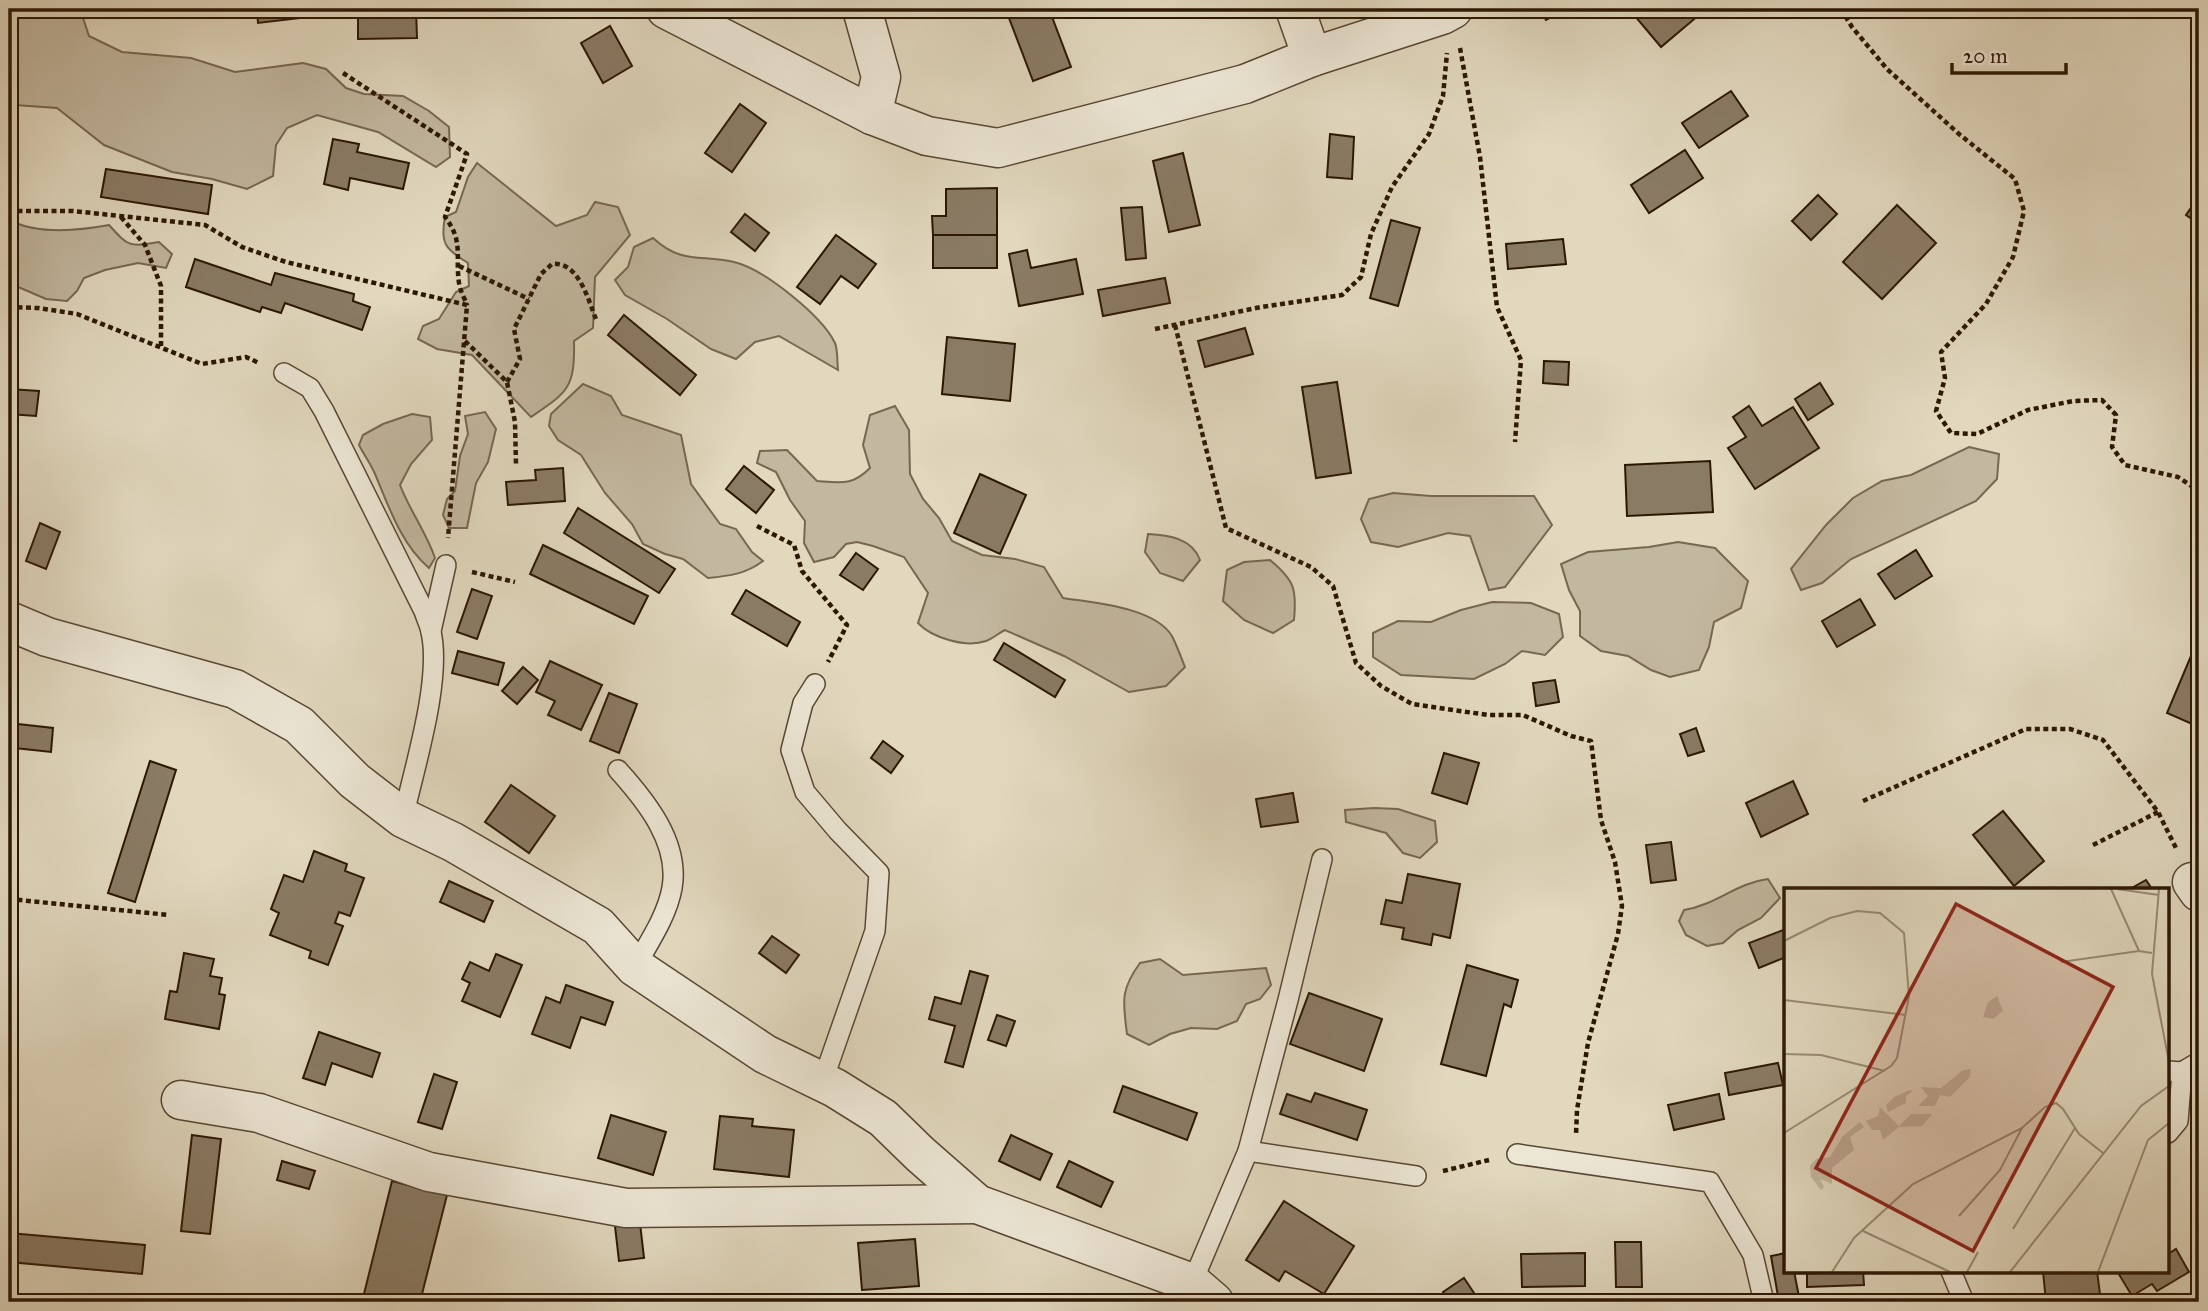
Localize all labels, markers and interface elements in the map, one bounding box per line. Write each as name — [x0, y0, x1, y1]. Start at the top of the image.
scale bar — [1952, 32, 2066, 76]
text: 20 m — [1963, 43, 2008, 69]
inset map — [1784, 888, 2170, 1272]

